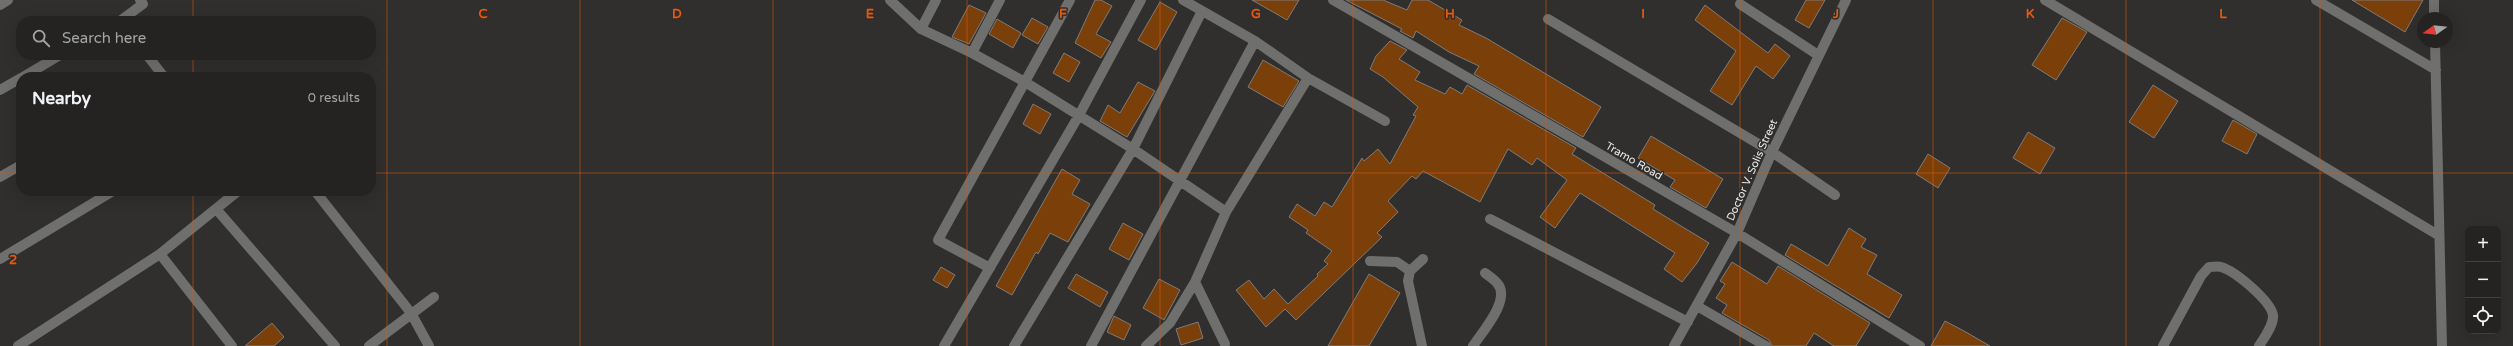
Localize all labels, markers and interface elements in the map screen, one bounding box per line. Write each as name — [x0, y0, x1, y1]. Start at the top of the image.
text: C — [478, 6, 488, 22]
text: D — [672, 6, 682, 22]
text: E — [866, 6, 874, 22]
text: F — [1059, 6, 1067, 22]
text: G — [1251, 6, 1261, 22]
text: H — [1445, 6, 1455, 22]
text: I — [1641, 6, 1645, 22]
text: J — [1832, 6, 1839, 22]
text: K — [2026, 6, 2035, 22]
text: L — [2219, 6, 2227, 22]
north arrow — [2417, 12, 2453, 48]
search box — [16, 16, 376, 60]
icon: search — [30, 27, 52, 49]
text: Search here — [62, 29, 146, 47]
text: Nearby — [32, 88, 91, 109]
text: 0 results — [308, 90, 360, 106]
street label: Doctor V. Solis Street — [1724, 117, 1780, 223]
street label: Tramo Road — [1603, 139, 1665, 183]
map controls — [2465, 226, 2501, 334]
button: + — [2465, 226, 2501, 262]
text: 2 — [9, 252, 17, 268]
button: − — [2465, 262, 2501, 298]
button: locate — [2465, 298, 2501, 334]

